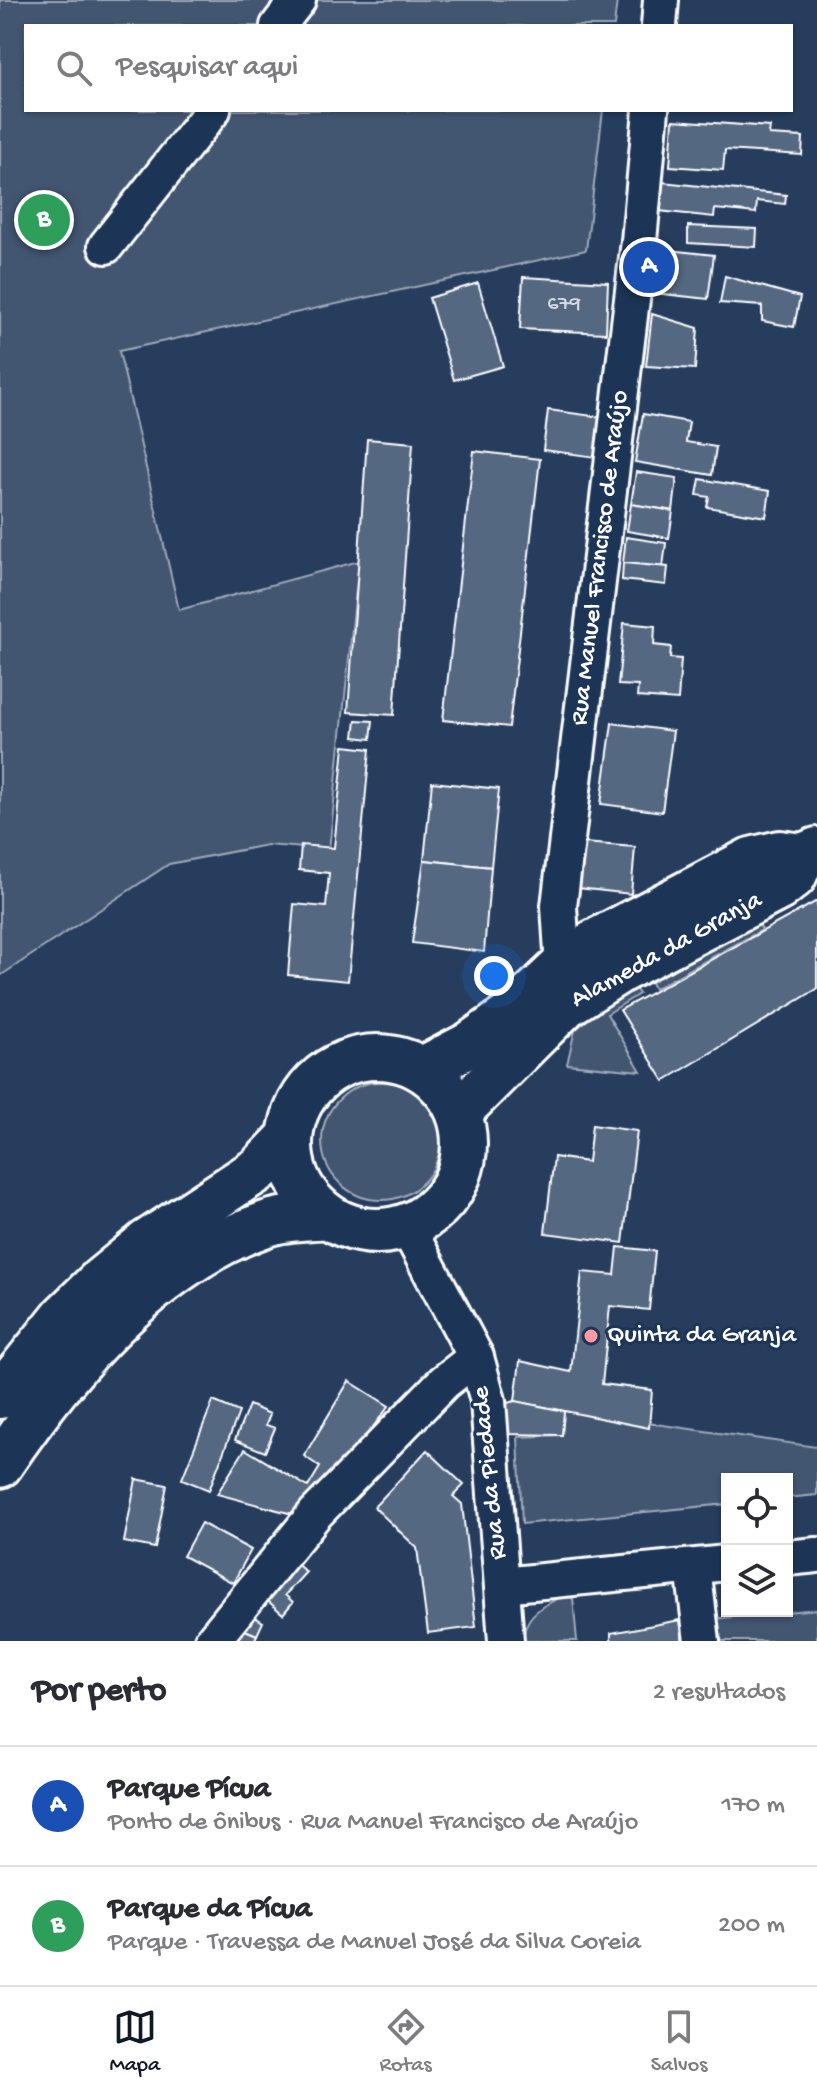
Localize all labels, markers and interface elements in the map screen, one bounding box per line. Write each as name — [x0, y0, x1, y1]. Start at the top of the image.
search box — [24, 24, 793, 112]
icon: search — [52, 46, 96, 90]
text: Pesquisar aqui — [116, 51, 298, 86]
pin: B — [18, 190, 70, 250]
pin: A — [623, 237, 675, 297]
house number: 679 — [547, 292, 581, 318]
street label: Rua Manuel Francisco de Araújo — [565, 389, 637, 727]
street label: Alameda da Granja — [566, 885, 769, 1016]
your location — [474, 956, 514, 996]
place label: Quinta da Granja — [607, 1321, 798, 1352]
marker: Quinta da Granja — [582, 1327, 600, 1345]
street label: Rua da Piedade — [466, 1384, 516, 1561]
map controls — [721, 1473, 793, 1617]
button: locate — [721, 1473, 793, 1545]
button: layers — [721, 1545, 793, 1617]
text: Por perto — [32, 1673, 166, 1713]
text: 2 resultados — [653, 1678, 785, 1709]
text: Parque Pícua — [108, 1773, 270, 1808]
text: A — [50, 1791, 66, 1822]
text: 170 m — [722, 1791, 785, 1822]
text: Ponto de ônibus · Rua Manuel Francisco de Araújo — [108, 1808, 638, 1839]
text: Parque da Pícua — [108, 1893, 312, 1928]
text: B — [51, 1911, 65, 1942]
text: 200 m — [718, 1911, 785, 1942]
text: Parque · Travessa de Manuel José da Silva Coreia — [108, 1928, 641, 1959]
tab: Mapa — [110, 2005, 160, 2079]
tab: Rotas — [379, 2005, 432, 2079]
tab: Salvos — [651, 2005, 707, 2079]

